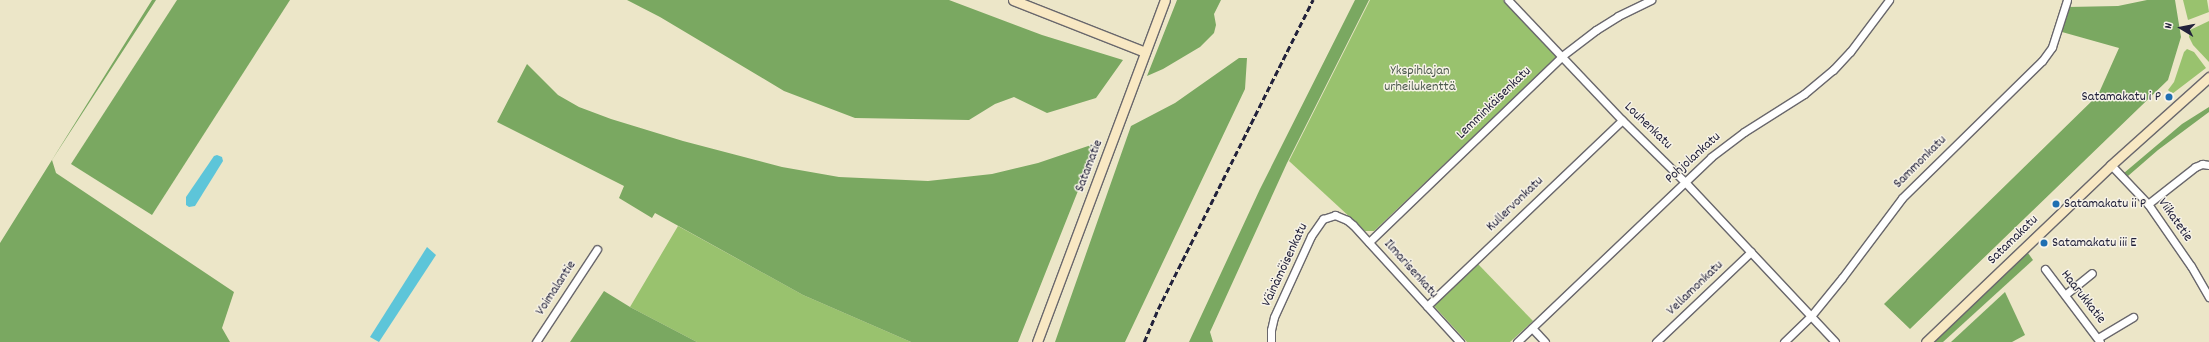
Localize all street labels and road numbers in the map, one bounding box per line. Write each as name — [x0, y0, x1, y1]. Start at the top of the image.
street label: Lemminkäisenkatu — [1453, 63, 1535, 143]
street label: Louhenkatu — [1620, 99, 1676, 153]
street label: Pohjolankatu — [1662, 129, 1724, 187]
street label: Sammonkatu — [1890, 132, 1950, 192]
street label: Satamatie — [1071, 138, 1107, 194]
street label: Kullervonkatu — [1483, 173, 1547, 235]
street label: Viikatetie — [2154, 195, 2196, 245]
street label: Satamakatu — [1984, 212, 2042, 268]
street label: Väinämöisenkatu — [1258, 221, 1312, 309]
street label: Ilmarisenkatu — [1380, 236, 1442, 302]
street label: Voimalantie — [532, 257, 580, 319]
street label: Vellamonkatu — [1663, 257, 1727, 319]
street label: Haarukkatie — [2057, 267, 2109, 327]

